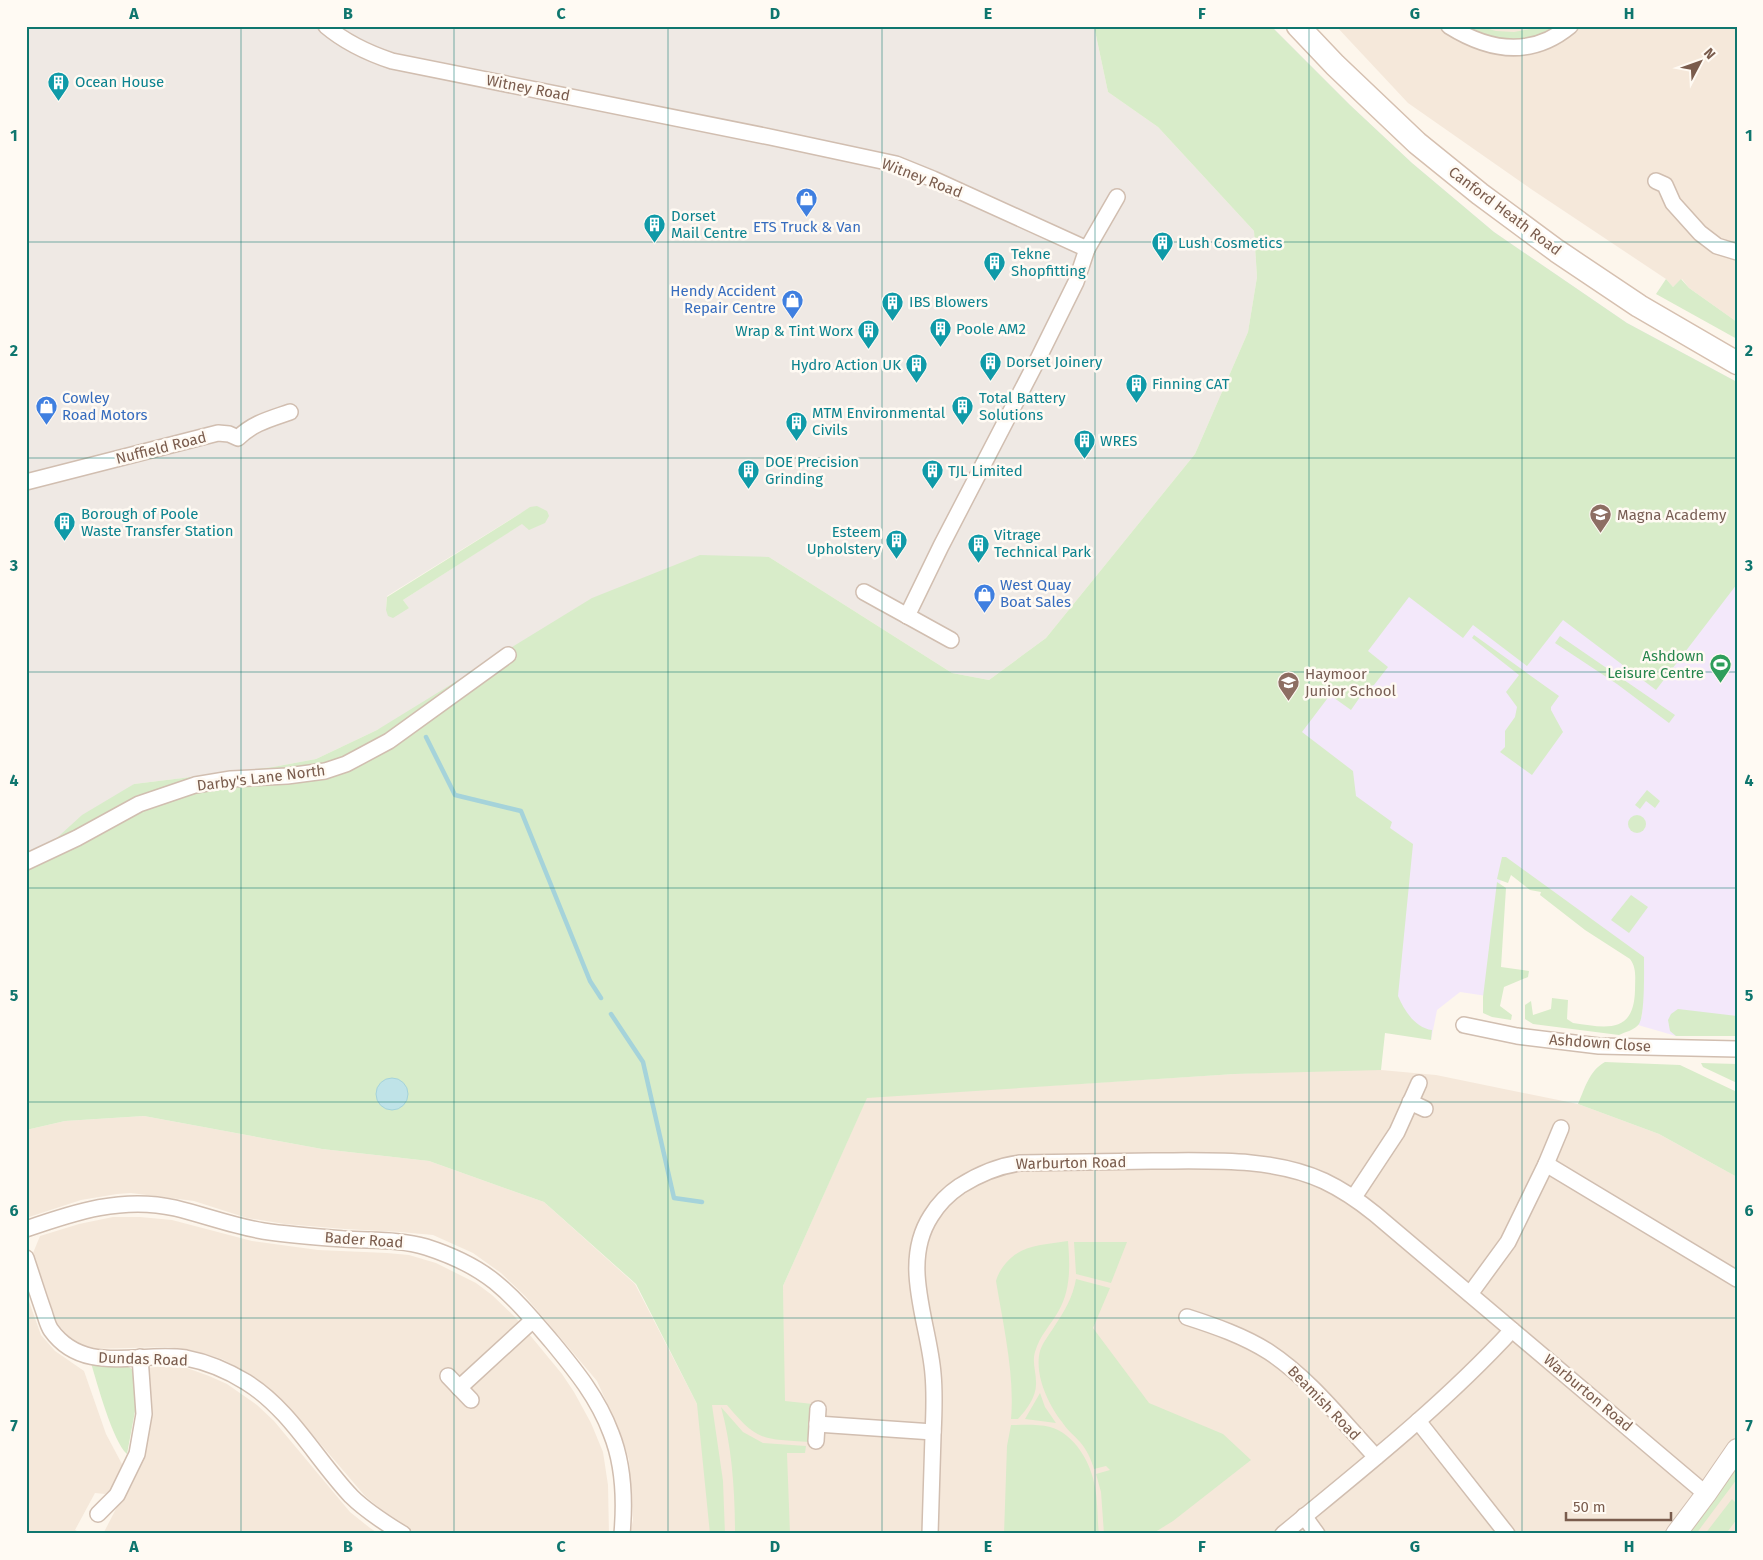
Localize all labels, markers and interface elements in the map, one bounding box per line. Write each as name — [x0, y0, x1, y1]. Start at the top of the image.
text: A — [128, 4, 139, 23]
text: B — [343, 4, 353, 23]
text: C — [556, 4, 566, 23]
text: D — [770, 4, 780, 23]
text: E — [984, 4, 992, 23]
text: F — [1198, 4, 1206, 23]
text: G — [1410, 4, 1420, 23]
text: H — [1624, 4, 1634, 23]
north arrow — [1676, 38, 1726, 88]
text: N — [1700, 45, 1719, 63]
building icon: Ocean House — [47, 70, 71, 101]
street label: Witney Road — [485, 71, 571, 105]
place label: Ocean House — [75, 73, 164, 91]
text: 1 — [10, 126, 18, 145]
text: 1 — [1745, 126, 1753, 145]
street label: Witney Road — [879, 154, 965, 202]
street label: Canford Heath Road — [1445, 163, 1565, 259]
shop icon: ETS Truck & Van — [795, 186, 819, 217]
place label: Dorset Mail Centre — [671, 207, 747, 242]
building icon: Dorset Mail Centre — [643, 213, 667, 244]
place label: ETS Truck & Van — [753, 218, 861, 236]
building icon: Lush Cosmetics — [1150, 231, 1174, 262]
place label: Lush Cosmetics — [1178, 234, 1282, 252]
place label: Tekne Shopfitting — [1011, 245, 1086, 280]
building icon: Tekne Shopfitting — [983, 251, 1007, 282]
place label: Hendy Accident Repair Centre — [670, 282, 777, 317]
shop icon: Hendy Accident Repair Centre — [780, 288, 804, 319]
building icon: IBS Blowers — [881, 290, 905, 321]
place label: IBS Blowers — [909, 293, 988, 311]
building icon: Poole AM2 — [928, 317, 952, 348]
building icon: Wrap & Tint Worx — [857, 319, 881, 350]
place label: Poole AM2 — [956, 320, 1026, 338]
place label: Wrap & Tint Worx — [735, 322, 854, 340]
text: 2 — [10, 341, 18, 360]
text: 2 — [1745, 341, 1753, 360]
building icon: Dorset Joinery — [978, 350, 1002, 381]
building icon: Hydro Action UK — [905, 353, 929, 384]
place label: Dorset Joinery — [1006, 353, 1103, 371]
place label: Hydro Action UK — [791, 356, 901, 374]
building icon: Finning CAT — [1124, 372, 1148, 403]
place label: Finning CAT — [1152, 375, 1230, 393]
place label: Cowley Road Motors — [62, 389, 148, 424]
place label: Total Battery Solutions — [979, 389, 1066, 424]
shop icon: Cowley Road Motors — [34, 395, 58, 426]
building icon: Total Battery Solutions — [951, 395, 975, 426]
place label: MTM Environmental Civils — [812, 404, 946, 439]
building icon: MTM Environmental Civils — [784, 410, 808, 441]
street label: Nuffield Road — [114, 428, 208, 468]
building icon: WRES — [1072, 429, 1096, 460]
place label: WRES — [1100, 432, 1138, 450]
place label: DOE Precision Grinding — [765, 453, 859, 488]
building icon: DOE Precision Grinding — [737, 459, 761, 490]
building icon: TJL Limited — [920, 459, 944, 490]
place label: TJL Limited — [948, 462, 1023, 480]
school or university icon: Magna Academy — [1589, 503, 1613, 534]
place label: Borough of Poole Waste Transfer Station — [81, 505, 233, 540]
place label: Magna Academy — [1617, 506, 1727, 524]
building icon: Borough of Poole Waste Transfer Station — [53, 511, 77, 542]
place label: Esteem Upholstery — [807, 523, 882, 558]
place label: Vitrage Technical Park — [994, 526, 1091, 561]
building icon: Esteem Upholstery — [885, 529, 909, 560]
building icon: Vitrage Technical Park — [966, 532, 990, 563]
text: 3 — [9, 556, 18, 575]
text: 3 — [1744, 556, 1753, 575]
place label: West Quay Boat Sales — [1000, 576, 1072, 611]
shop icon: West Quay Boat Sales — [972, 582, 996, 613]
place label: Ashdown Leisure Centre — [1607, 647, 1704, 682]
sports icon: Ashdown Leisure Centre — [1708, 653, 1732, 684]
place label: Haymoor Junior School — [1305, 665, 1397, 700]
school or university icon: Haymoor Junior School — [1277, 671, 1301, 702]
street label: Darby's Lane North — [196, 761, 326, 795]
text: 4 — [9, 771, 19, 790]
text: 4 — [1744, 771, 1754, 790]
text: 5 — [10, 986, 19, 1005]
text: 5 — [1745, 986, 1754, 1005]
street label: Ashdown Close — [1548, 1030, 1652, 1056]
street label: Warburton Road — [1016, 1153, 1126, 1173]
text: 6 — [9, 1201, 19, 1220]
text: 6 — [1744, 1201, 1754, 1220]
street label: Bader Road — [324, 1228, 404, 1252]
street label: Dundas Road — [98, 1348, 188, 1370]
street label: Warburton Road — [1540, 1351, 1636, 1435]
street label: Beamish Road — [1284, 1362, 1364, 1444]
text: 7 — [10, 1416, 18, 1435]
text: 7 — [1745, 1416, 1753, 1435]
scale bar — [1566, 1490, 1670, 1522]
text: 50 m — [1573, 1498, 1606, 1516]
text: A — [128, 1537, 139, 1556]
text: B — [343, 1537, 353, 1556]
text: C — [556, 1537, 566, 1556]
text: D — [770, 1537, 780, 1556]
text: E — [984, 1537, 992, 1556]
text: F — [1198, 1537, 1206, 1556]
text: G — [1410, 1537, 1420, 1556]
text: H — [1624, 1537, 1634, 1556]

